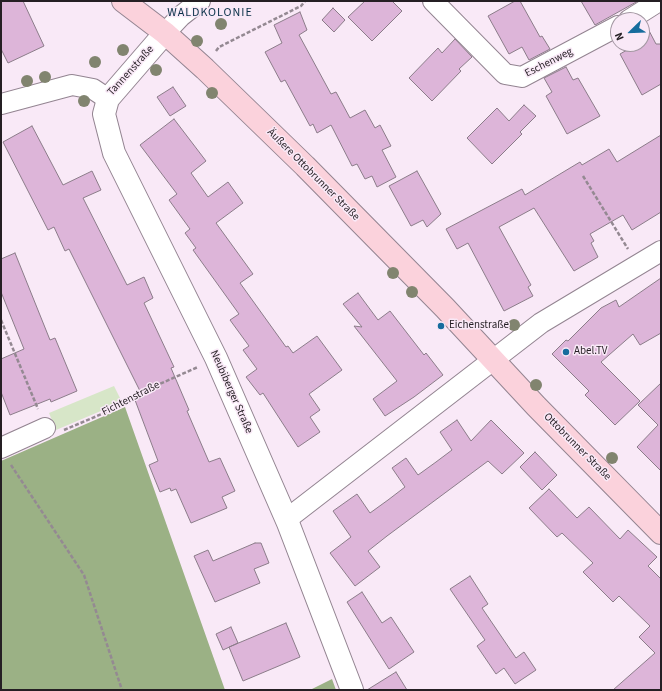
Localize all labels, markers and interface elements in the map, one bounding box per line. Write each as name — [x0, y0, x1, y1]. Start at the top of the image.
district label: WALDKOLONIE — [167, 6, 253, 20]
north arrow — [610, 12, 650, 52]
text: N — [611, 30, 628, 43]
street label: Tannenstraße — [105, 43, 157, 99]
street label: Eschenweg — [523, 45, 575, 81]
street label: Äußere Ottobrunner Straße — [264, 126, 362, 224]
place label: Eichenstraße — [449, 319, 509, 333]
marker: Eichenstraße — [436, 321, 446, 331]
place label: Abel.TV — [574, 345, 608, 359]
marker: Abel.TV — [561, 347, 571, 357]
street label: Neubiberger Straße — [207, 348, 255, 436]
street label: Fichtenstraße — [100, 379, 162, 419]
street label: Ottobrunner Straße — [541, 411, 613, 483]

